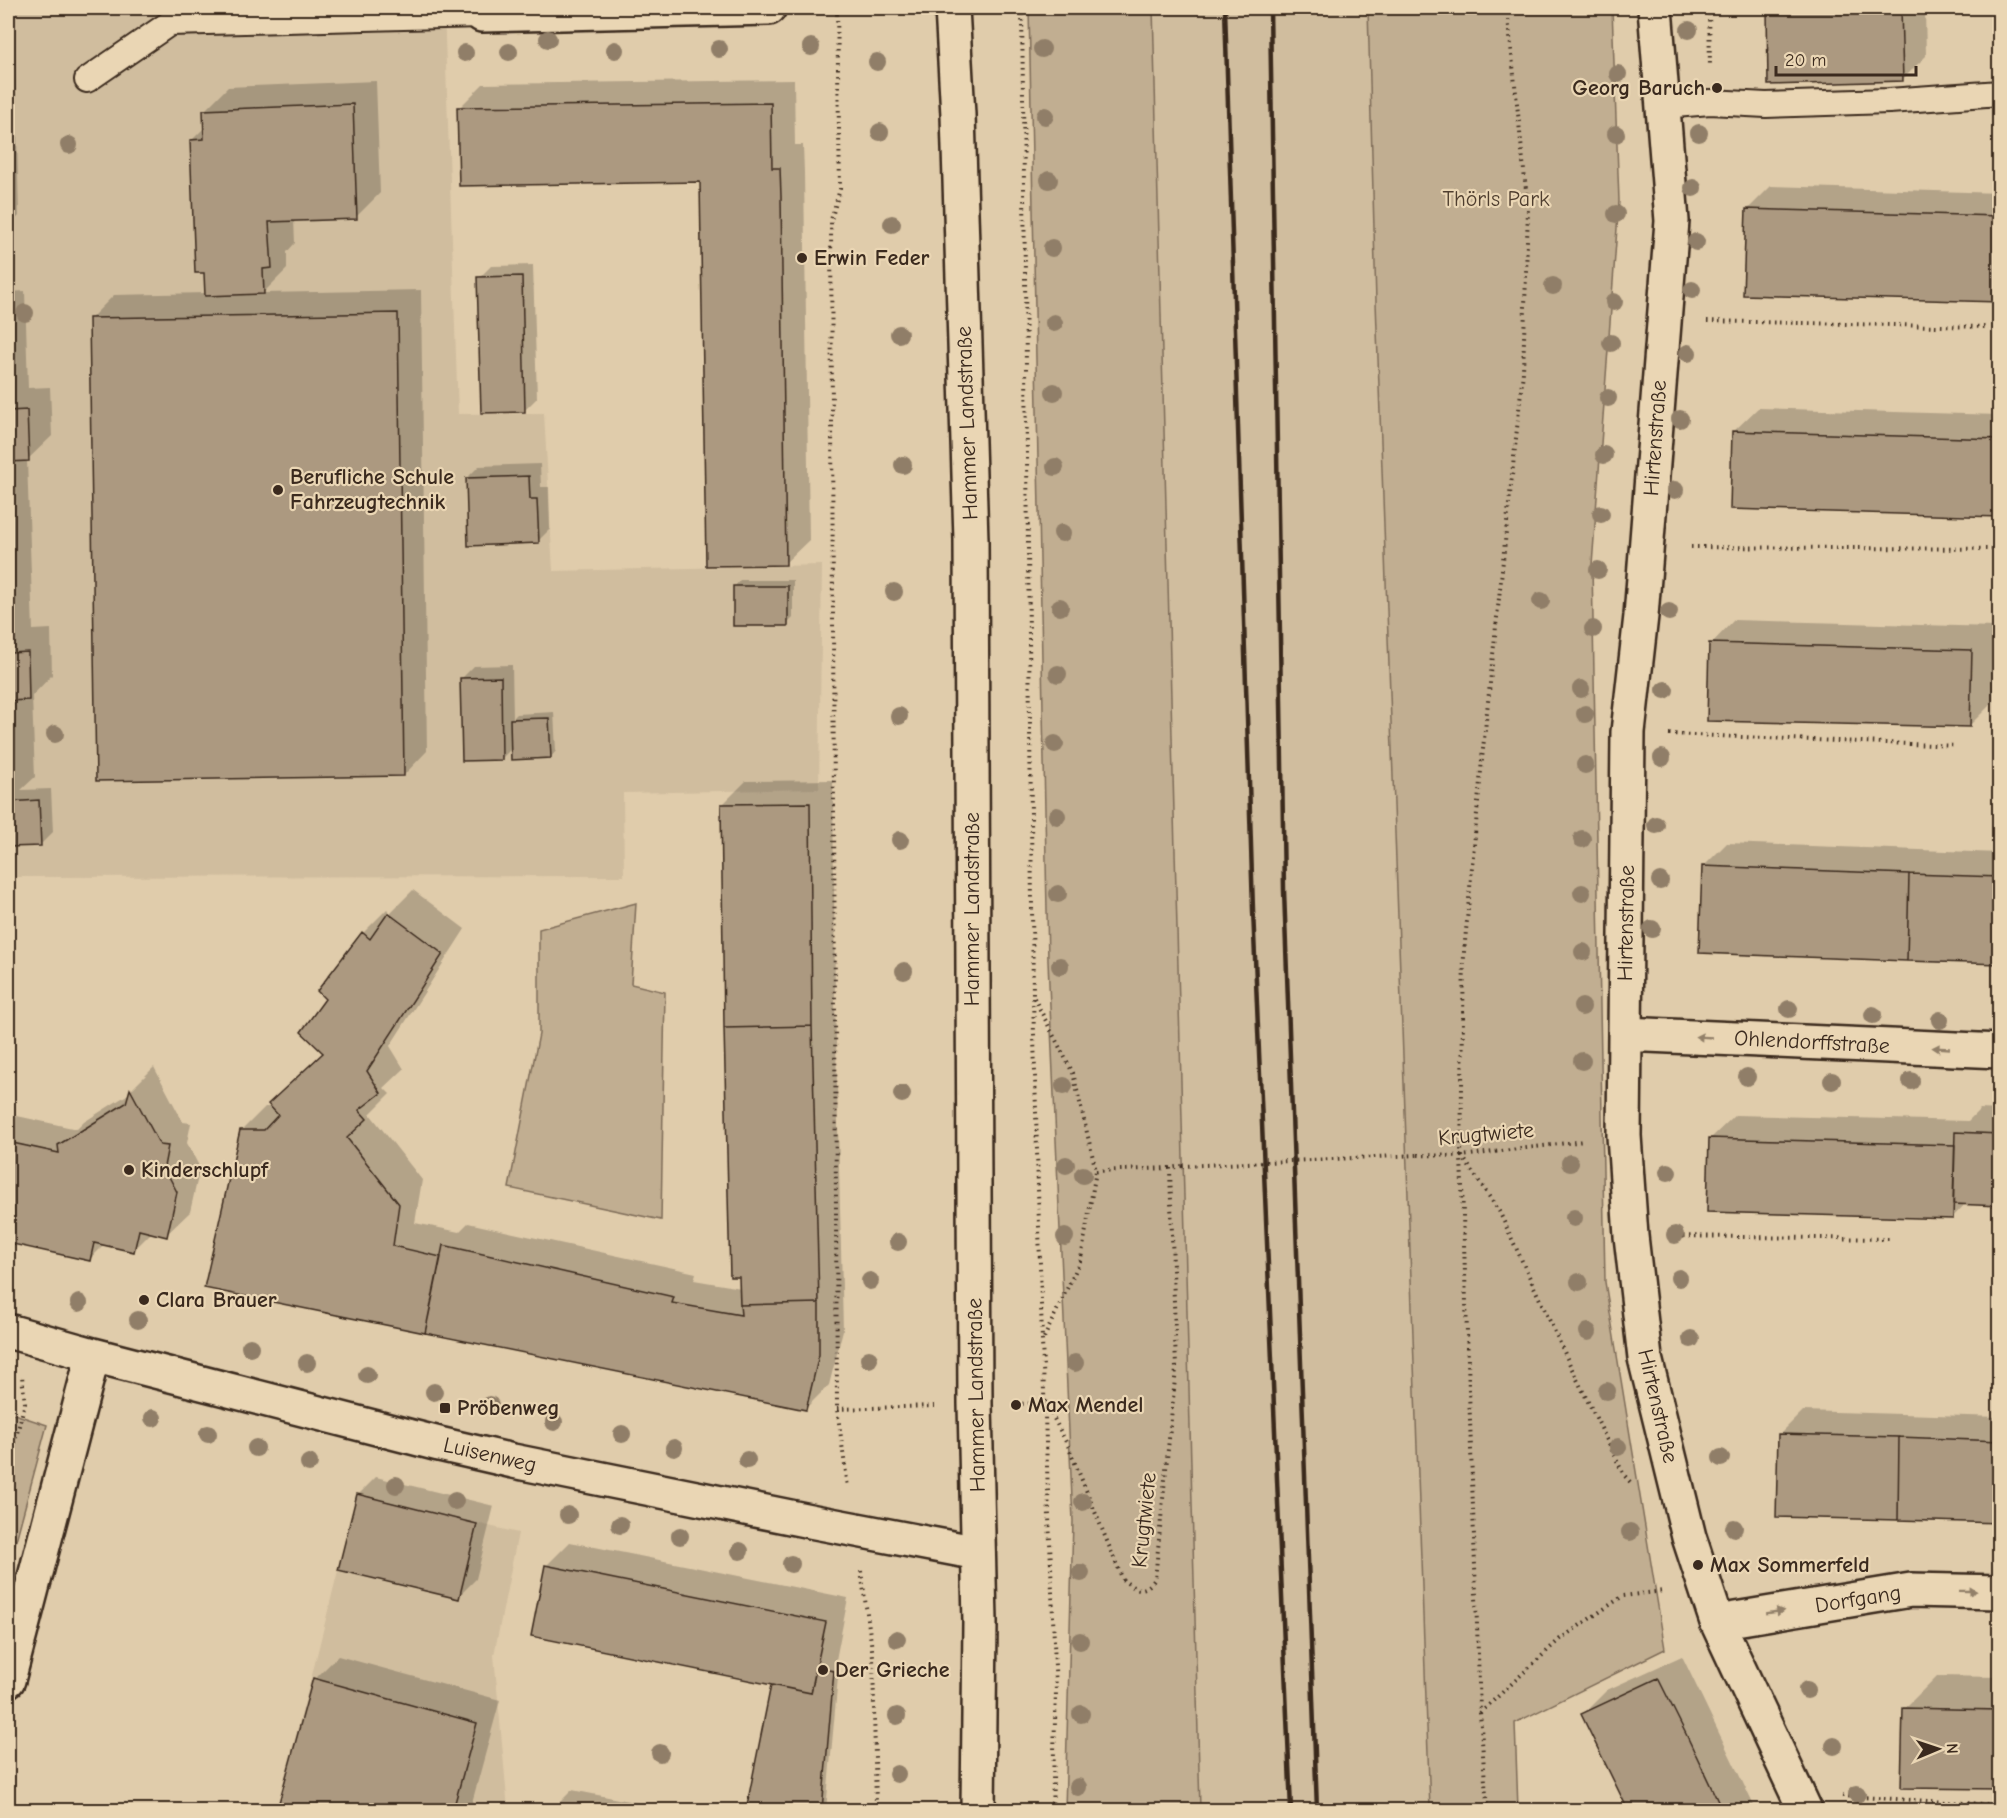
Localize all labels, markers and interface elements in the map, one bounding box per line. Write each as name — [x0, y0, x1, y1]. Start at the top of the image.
scale bar — [1776, 39, 1916, 77]
text: 20 m — [1785, 50, 1826, 71]
place label: Georg Baruch — [1572, 75, 1705, 101]
marker: Georg Baruch — [1710, 81, 1724, 95]
park label: Thörls Park — [1442, 186, 1550, 212]
place label: Erwin Feder — [814, 245, 930, 271]
marker: Erwin Feder — [795, 251, 809, 265]
street label: Hammer Landstraße — [951, 325, 983, 521]
street label: Hirtenstraße — [1638, 379, 1672, 497]
place label: Berufliche Schule Fahrzeugtechnik — [290, 464, 454, 515]
marker: Berufliche Schule Fahrzeugtechnik — [271, 483, 285, 497]
street label: Hammer Landstraße — [959, 812, 985, 1006]
street label: Hirtenstraße — [1612, 865, 1640, 981]
street label: Ohlendorffstraße — [1733, 1025, 1891, 1059]
one-way arrow — [1695, 1033, 1714, 1042]
one-way arrow — [1932, 1044, 1951, 1053]
street label: Krugtwiete — [1437, 1117, 1535, 1151]
place label: Kinderschlupf — [141, 1157, 269, 1183]
marker: Kinderschlupf — [122, 1163, 136, 1177]
place label: Clara Brauer — [156, 1287, 277, 1313]
marker: Clara Brauer — [137, 1293, 151, 1307]
street label: Hammer Landstraße — [961, 1298, 991, 1492]
street label: Hirtenstraße — [1632, 1346, 1684, 1466]
place label: Max Mendel — [1028, 1392, 1143, 1418]
place label: Pröbenweg — [457, 1395, 560, 1421]
marker: Max Mendel — [1009, 1398, 1023, 1412]
marker: Pröbenweg — [438, 1401, 452, 1415]
street label: Luisenweg — [441, 1432, 539, 1478]
street label: Krugtwiete — [1126, 1471, 1162, 1569]
place label: Max Sommerfeld — [1710, 1552, 1870, 1578]
marker: Max Sommerfeld — [1691, 1558, 1705, 1572]
street label: Dorfgang — [1813, 1579, 1903, 1619]
one-way arrow — [1958, 1586, 1977, 1596]
one-way arrow — [1765, 1608, 1784, 1617]
place label: Der Grieche — [835, 1657, 950, 1683]
marker: Der Grieche — [816, 1663, 830, 1677]
north arrow — [1908, 1719, 1968, 1779]
text: N — [1943, 1743, 1961, 1754]

